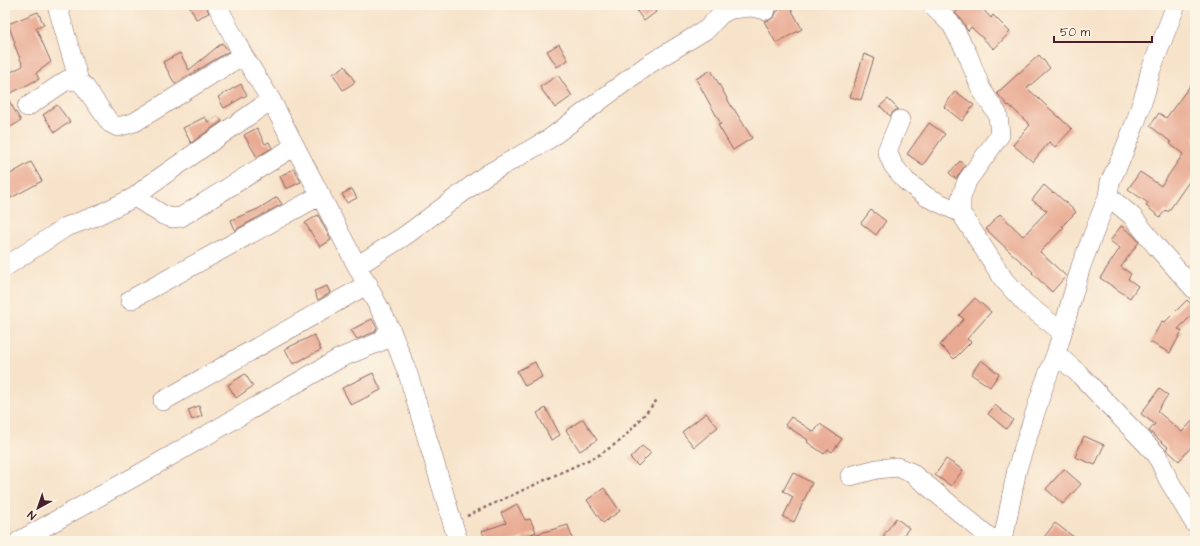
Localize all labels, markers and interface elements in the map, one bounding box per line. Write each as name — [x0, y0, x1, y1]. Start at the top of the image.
scale bar — [1054, 18, 1152, 44]
text: 50 m — [1060, 24, 1091, 41]
north arrow — [18, 488, 58, 528]
text: N — [24, 507, 39, 523]

